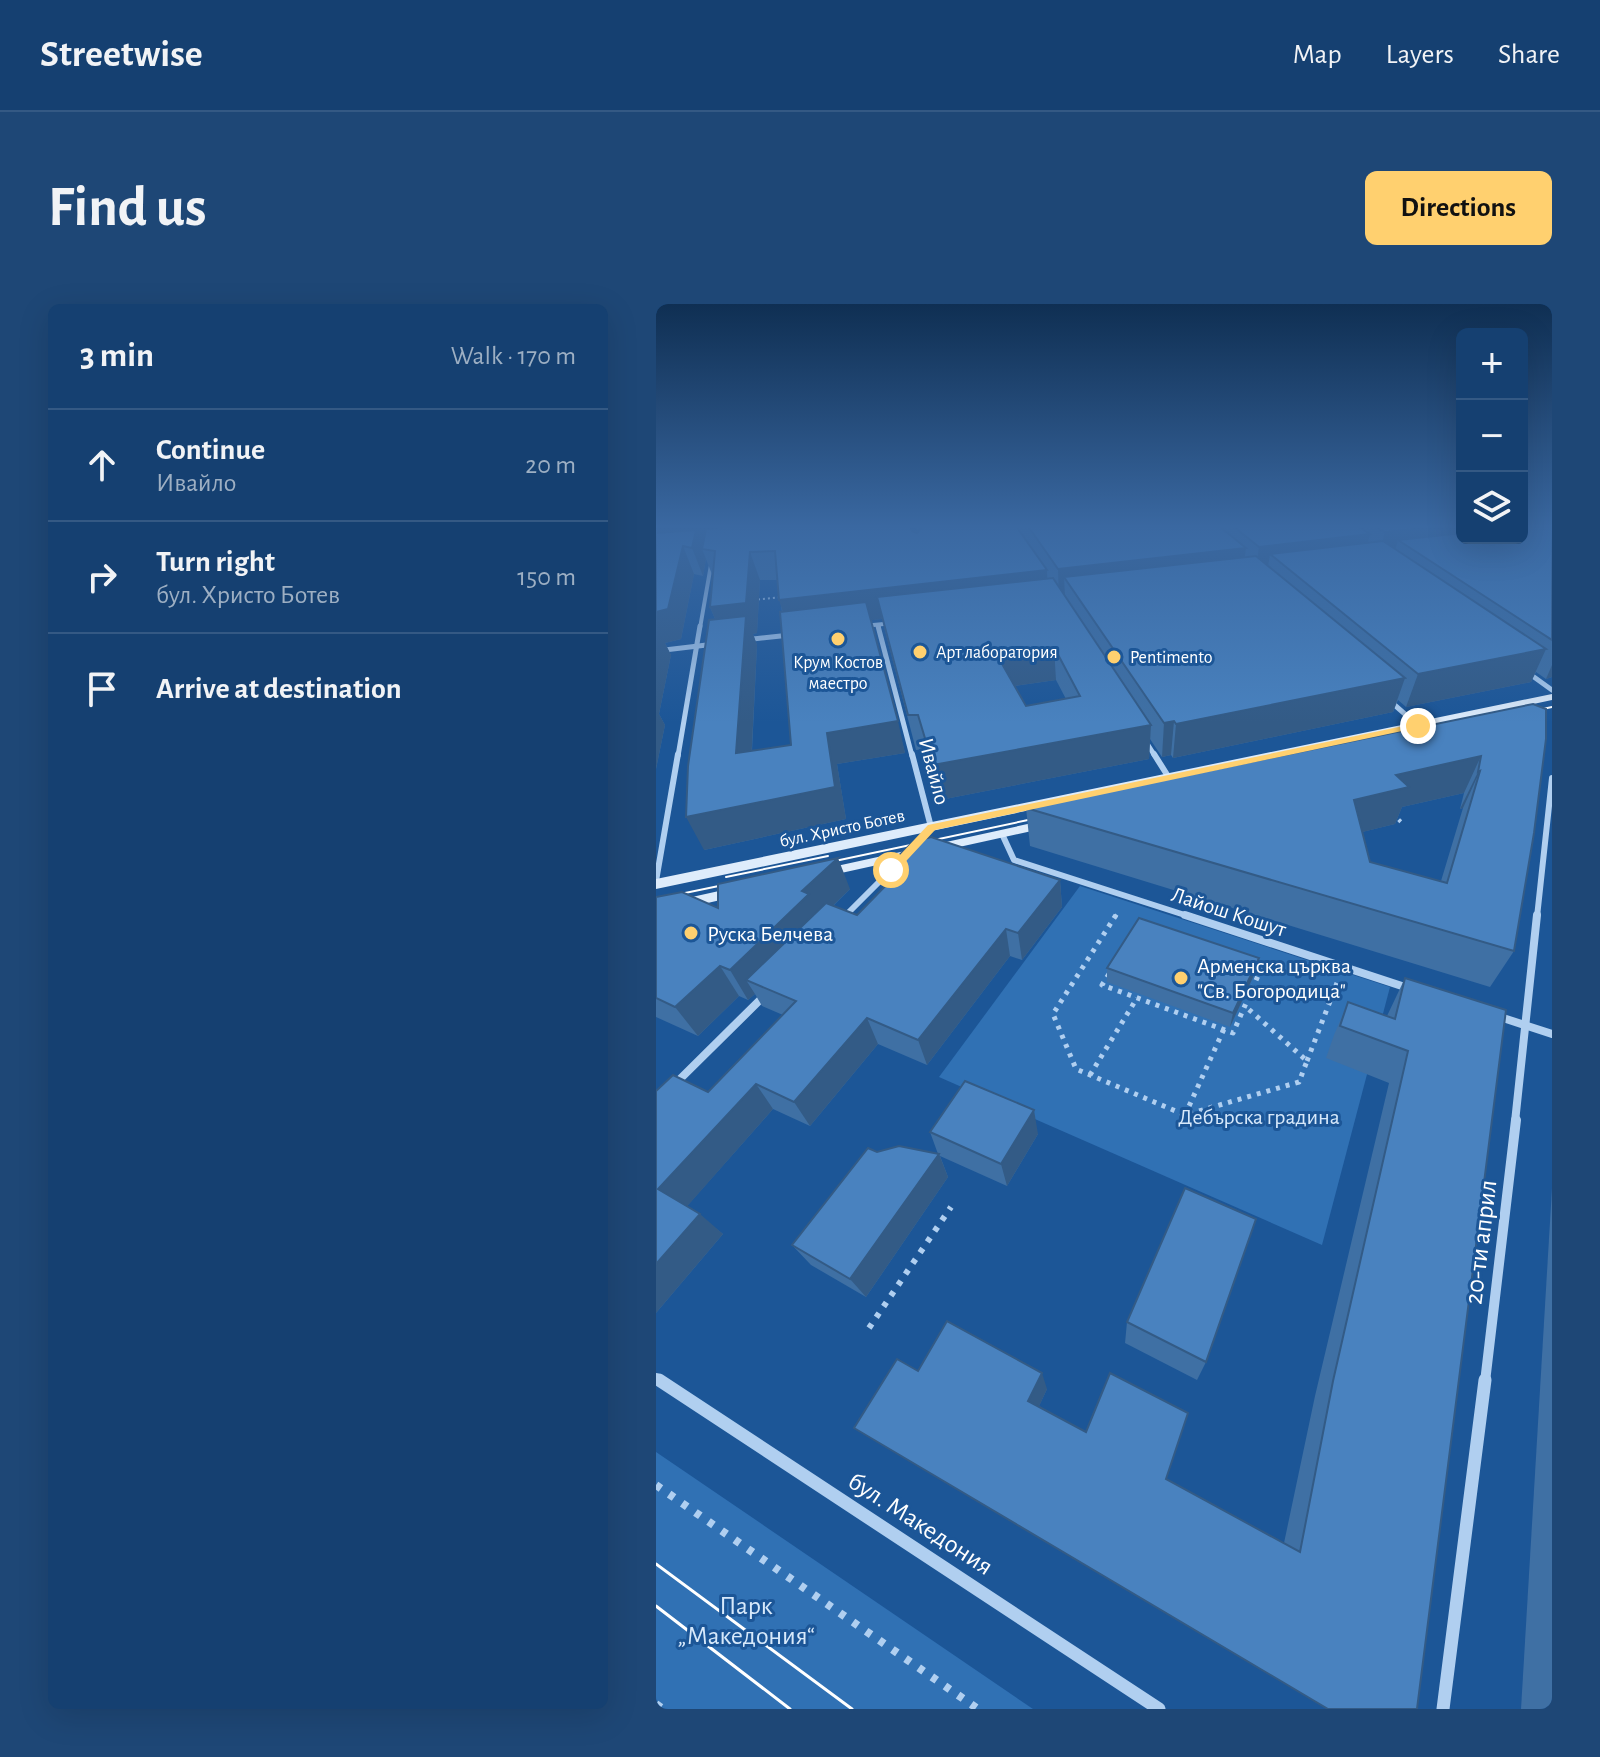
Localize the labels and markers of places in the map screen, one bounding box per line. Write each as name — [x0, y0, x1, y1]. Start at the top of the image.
marker: Крум Костов маестро — [829, 630, 847, 648]
marker: Арт лаборатория — [911, 643, 929, 661]
place label: Арт лаборатория — [936, 643, 1058, 662]
marker: Pentimento — [1105, 648, 1123, 666]
place label: Pentimento — [1130, 649, 1213, 667]
place label: Крум Костов маестро — [793, 654, 883, 693]
place label: Руска Белчева — [707, 923, 833, 945]
marker: Руска Белчева — [682, 924, 700, 942]
place label: Арменска църква "Св. Богородица" — [1197, 955, 1351, 1002]
marker: Арменска църква "Св. Богородица" — [1172, 969, 1190, 987]

